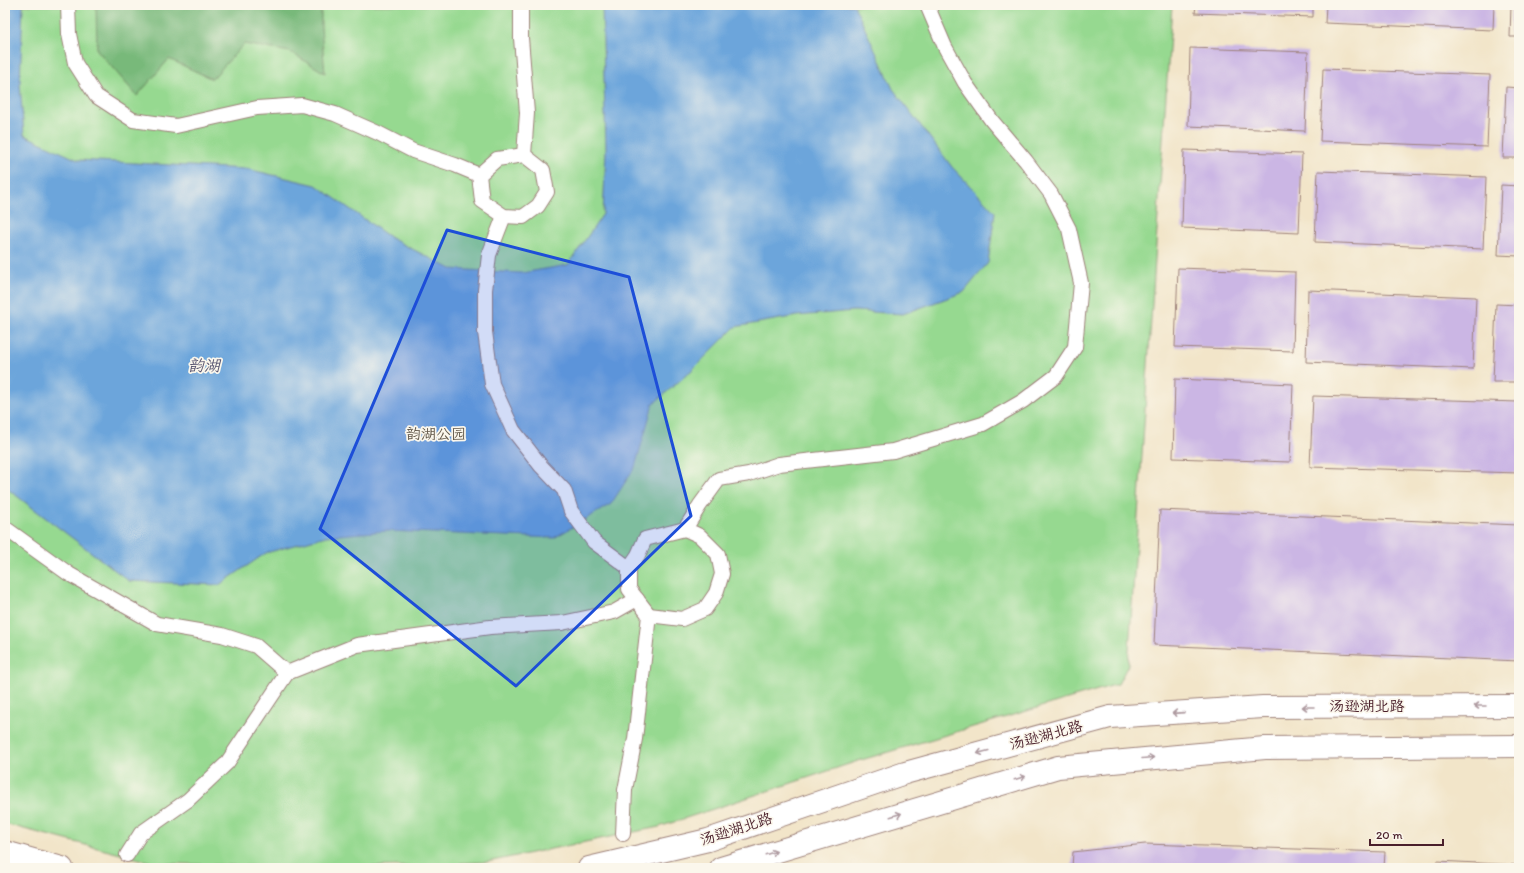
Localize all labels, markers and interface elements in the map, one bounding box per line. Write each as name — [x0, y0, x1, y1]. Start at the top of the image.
water label: 韵湖 — [188, 356, 222, 375]
park label: 韵湖公园 — [406, 425, 466, 443]
street label: 汤逊湖北路 — [1329, 697, 1405, 715]
one-way arrow — [1474, 702, 1487, 710]
one-way arrow — [1302, 703, 1315, 711]
one-way arrow — [1172, 709, 1185, 716]
street label: 汤逊湖北路 — [1007, 717, 1085, 753]
one-way arrow — [977, 749, 990, 756]
one-way arrow — [1141, 755, 1154, 762]
one-way arrow — [1014, 774, 1027, 781]
street label: 汤逊湖北路 — [698, 809, 774, 849]
one-way arrow — [889, 811, 902, 818]
scale bar — [1370, 821, 1443, 847]
text: 20 m — [1376, 828, 1403, 842]
one-way arrow — [765, 849, 778, 856]

